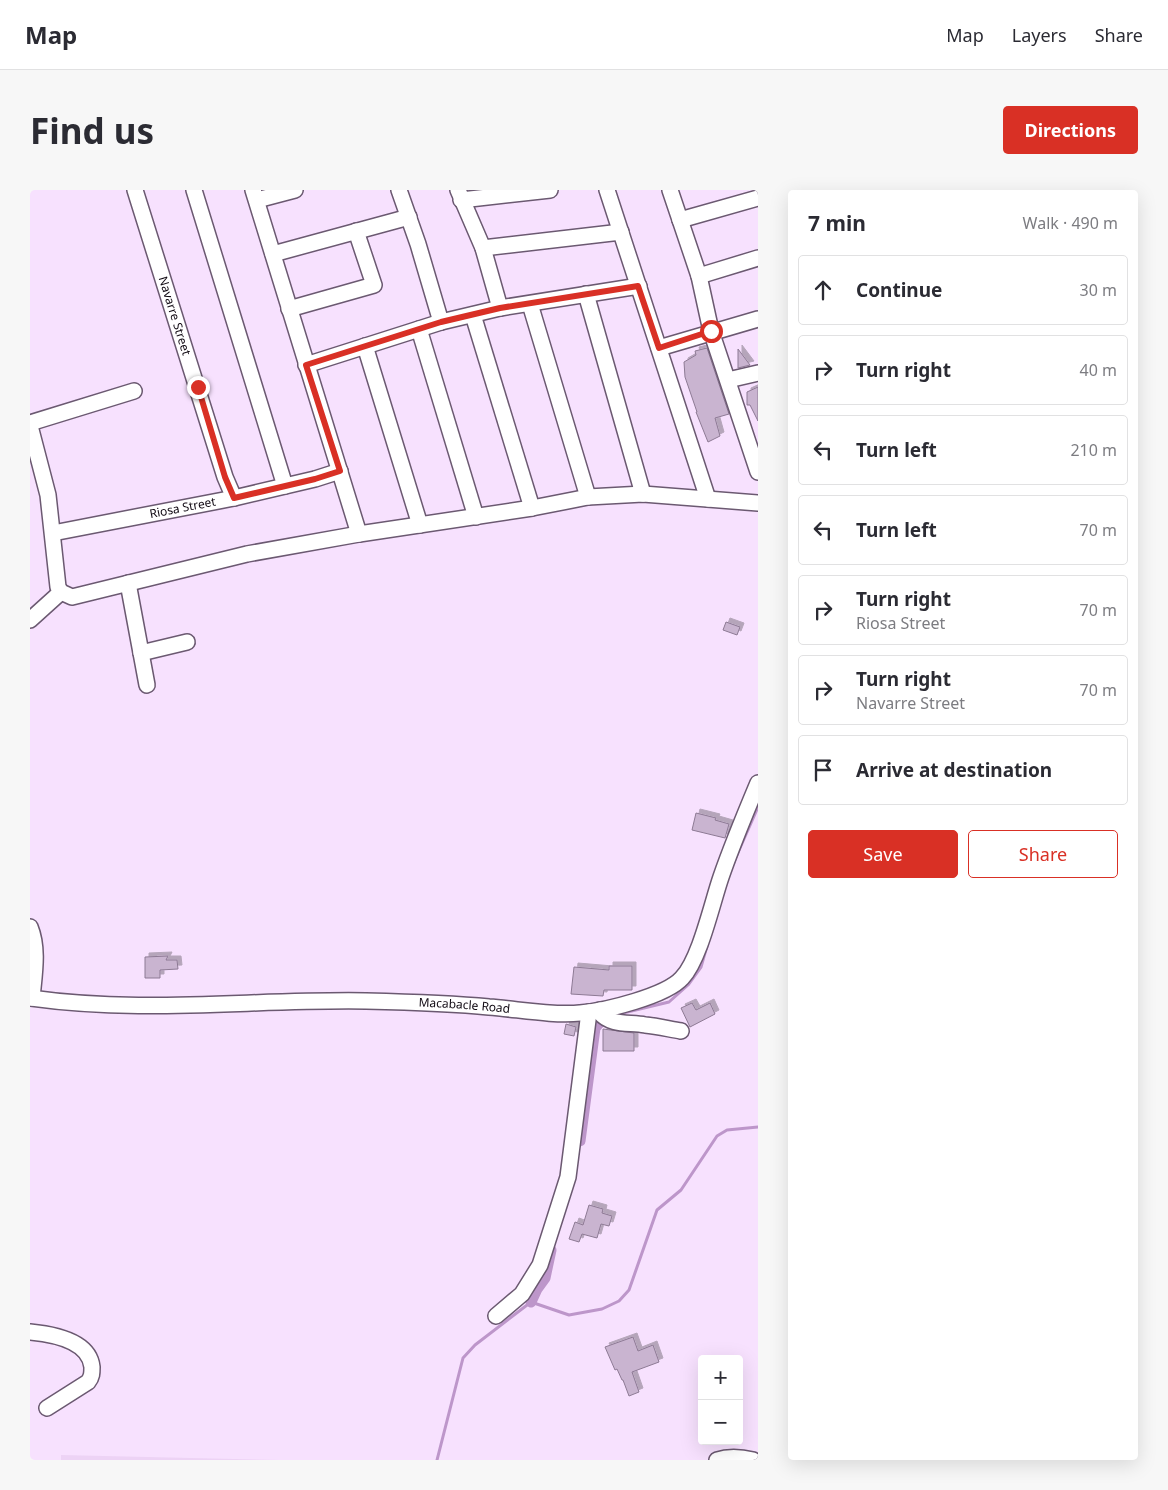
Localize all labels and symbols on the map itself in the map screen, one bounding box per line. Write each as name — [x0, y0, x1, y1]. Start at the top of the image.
street label: Navarre Street — [155, 274, 196, 358]
route start — [700, 320, 723, 343]
route end — [187, 376, 210, 399]
street label: Riosa Street — [148, 493, 218, 522]
street label: Macabacle Road — [418, 994, 511, 1017]

